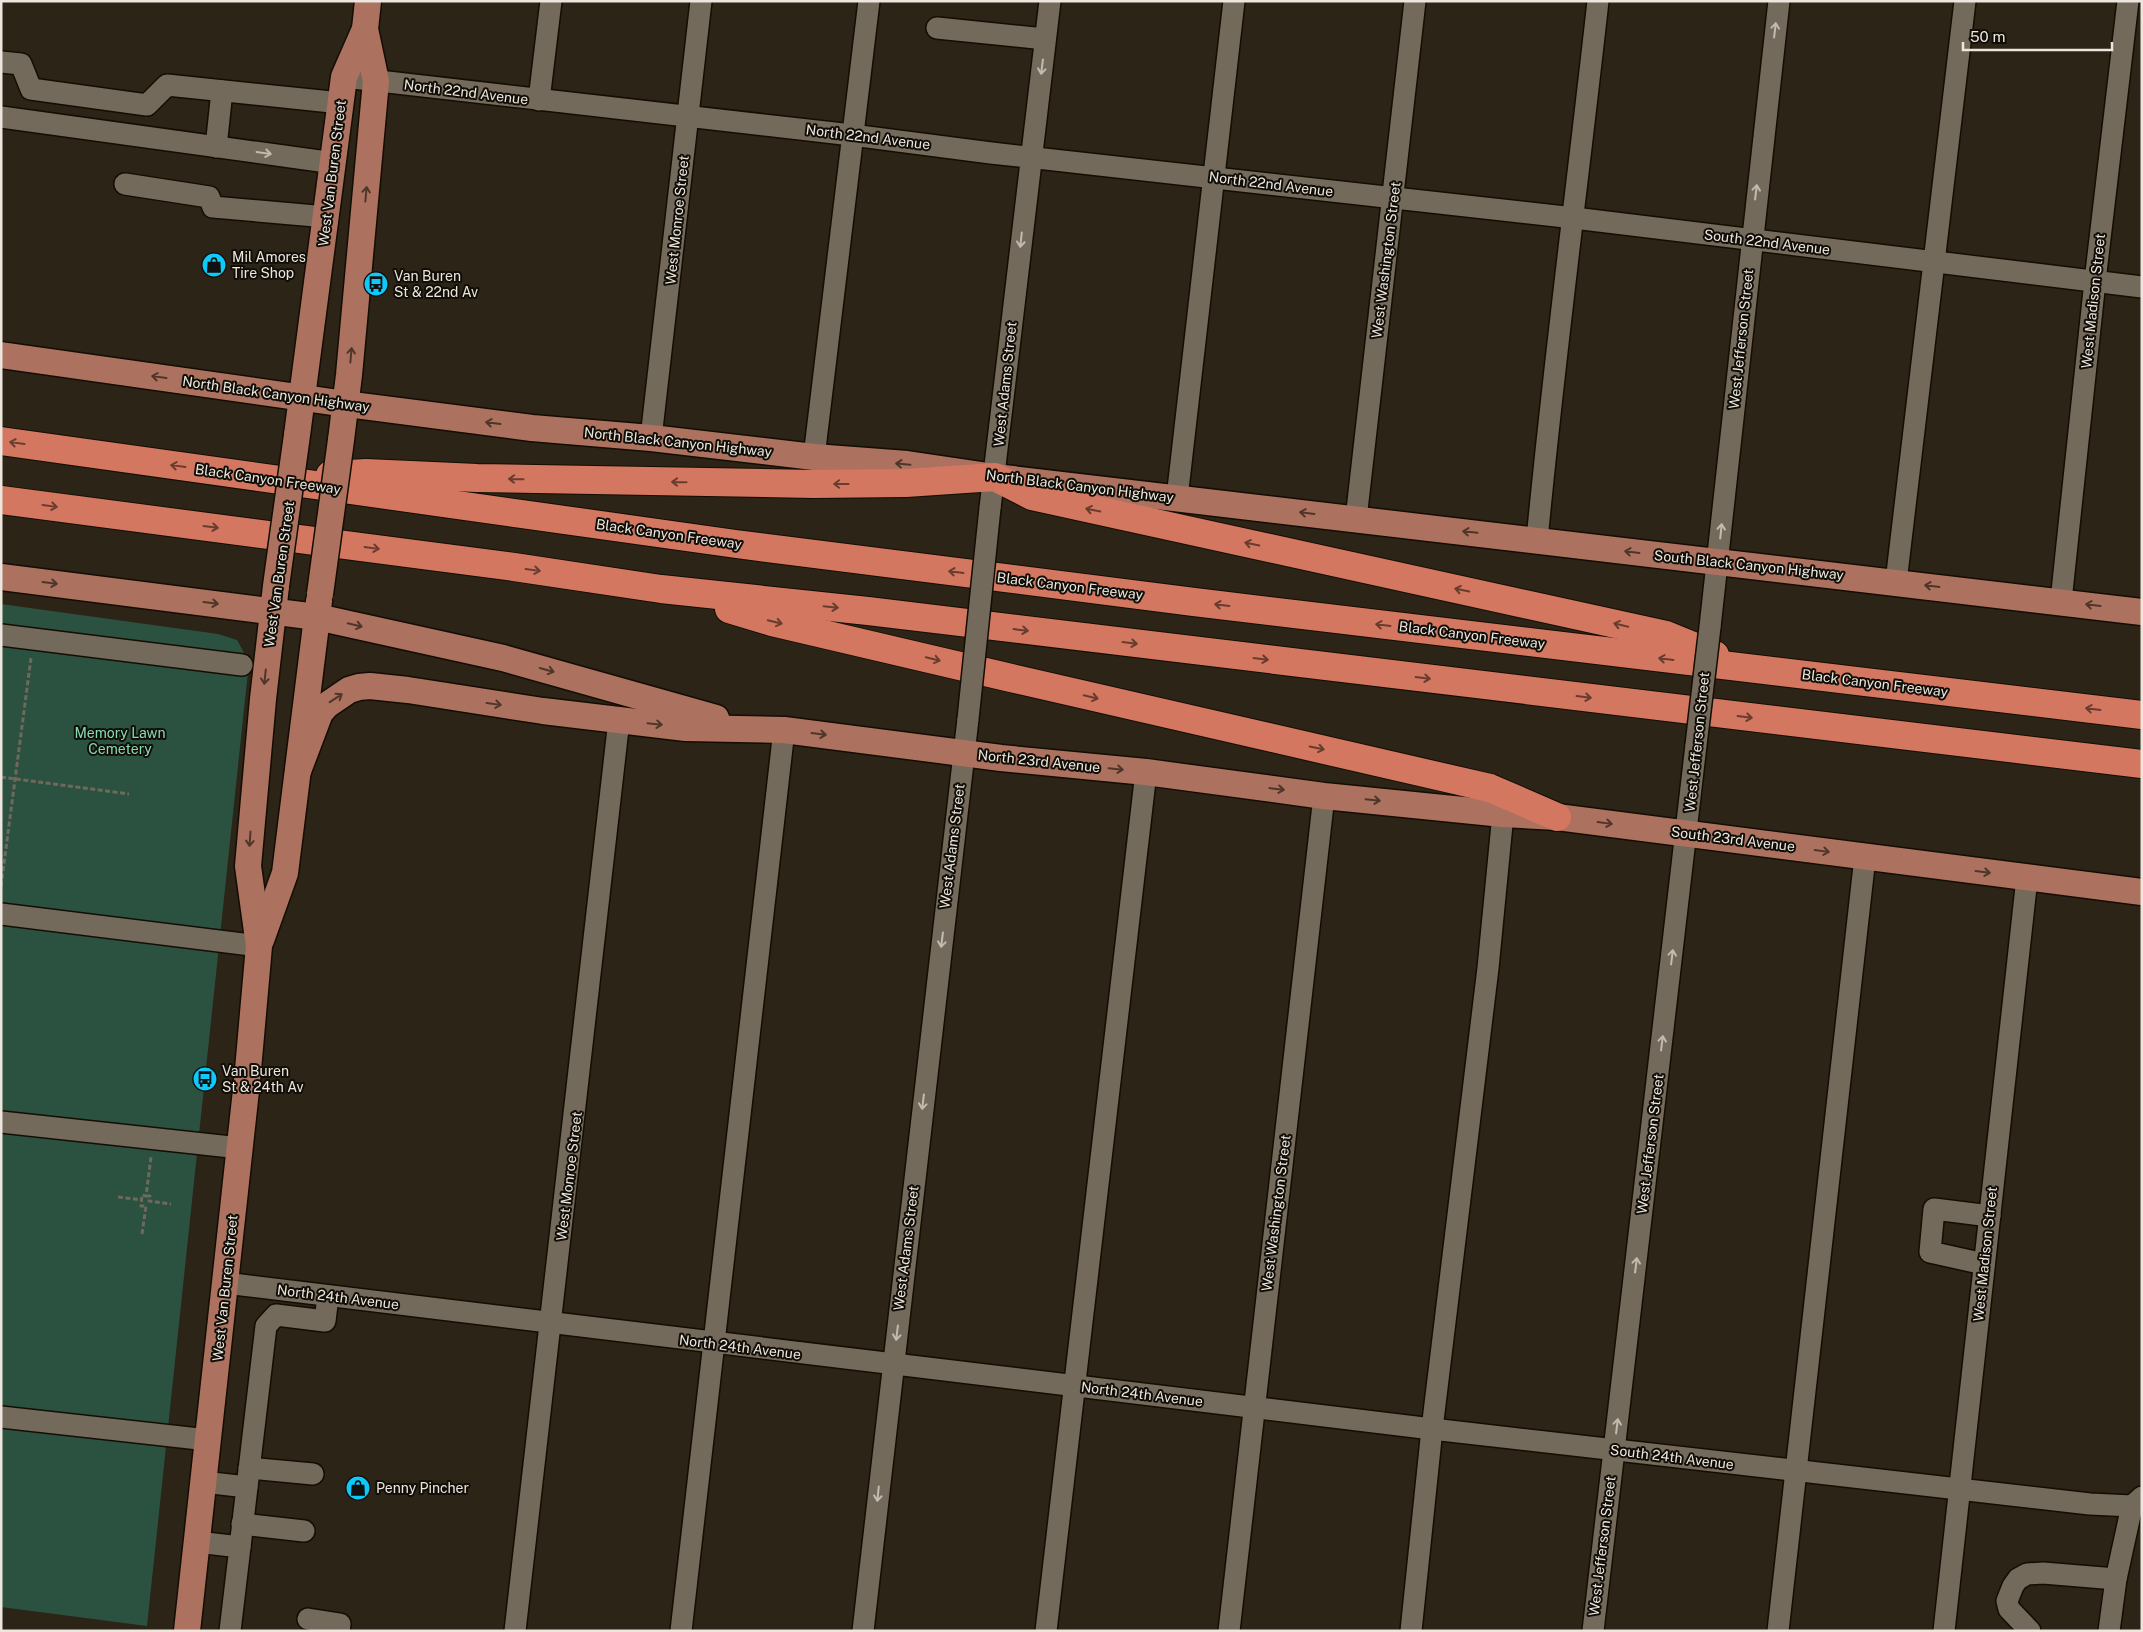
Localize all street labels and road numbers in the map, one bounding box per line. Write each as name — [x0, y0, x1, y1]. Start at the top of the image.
street label: North 22nd Avenue — [403, 76, 529, 108]
street label: West Van Buren Street — [315, 99, 349, 247]
street label: North 22nd Avenue — [805, 121, 931, 153]
street label: West Monroe Street — [662, 154, 692, 286]
street label: North 22nd Avenue — [1208, 168, 1334, 200]
street label: West Washington Street — [1368, 181, 1404, 339]
street label: South 22nd Avenue — [1703, 226, 1831, 258]
street label: West Madison Street — [2078, 233, 2108, 369]
street label: West Jefferson Street — [1726, 268, 1756, 410]
street label: West Adams Street — [990, 321, 1020, 447]
street label: North Black Canyon Highway — [181, 373, 371, 415]
street label: North Black Canyon Highway — [583, 424, 773, 460]
street label: Black Canyon Freeway — [194, 461, 342, 497]
street label: North Black Canyon Highway — [985, 467, 1175, 506]
street label: West Van Buren Street — [261, 500, 297, 648]
street label: Black Canyon Freeway — [595, 516, 743, 552]
street label: South Black Canyon Highway — [1653, 547, 1845, 583]
street label: Black Canyon Freeway — [996, 569, 1145, 603]
street label: Black Canyon Freeway — [1398, 618, 1547, 652]
street label: Black Canyon Freeway — [1801, 666, 1950, 700]
street label: West Jefferson Street — [1682, 671, 1712, 813]
street label: North 23rd Avenue — [977, 747, 1101, 775]
street label: West Adams Street — [936, 783, 968, 909]
street label: South 23rd Avenue — [1670, 823, 1796, 855]
street label: West Jefferson Street — [1633, 1073, 1667, 1215]
street label: West Monroe Street — [553, 1110, 585, 1242]
street label: West Washington Street — [1258, 1134, 1294, 1292]
street label: West Adams Street — [890, 1185, 922, 1311]
street label: West Madison Street — [1970, 1186, 2000, 1322]
street label: West Van Buren Street — [209, 1214, 241, 1362]
street label: North 24th Avenue — [276, 1282, 400, 1312]
street label: North 24th Avenue — [678, 1332, 802, 1362]
street label: North 24th Avenue — [1080, 1379, 1204, 1409]
street label: South 24th Avenue — [1609, 1441, 1735, 1473]
street label: West Jefferson Street — [1585, 1475, 1619, 1617]

